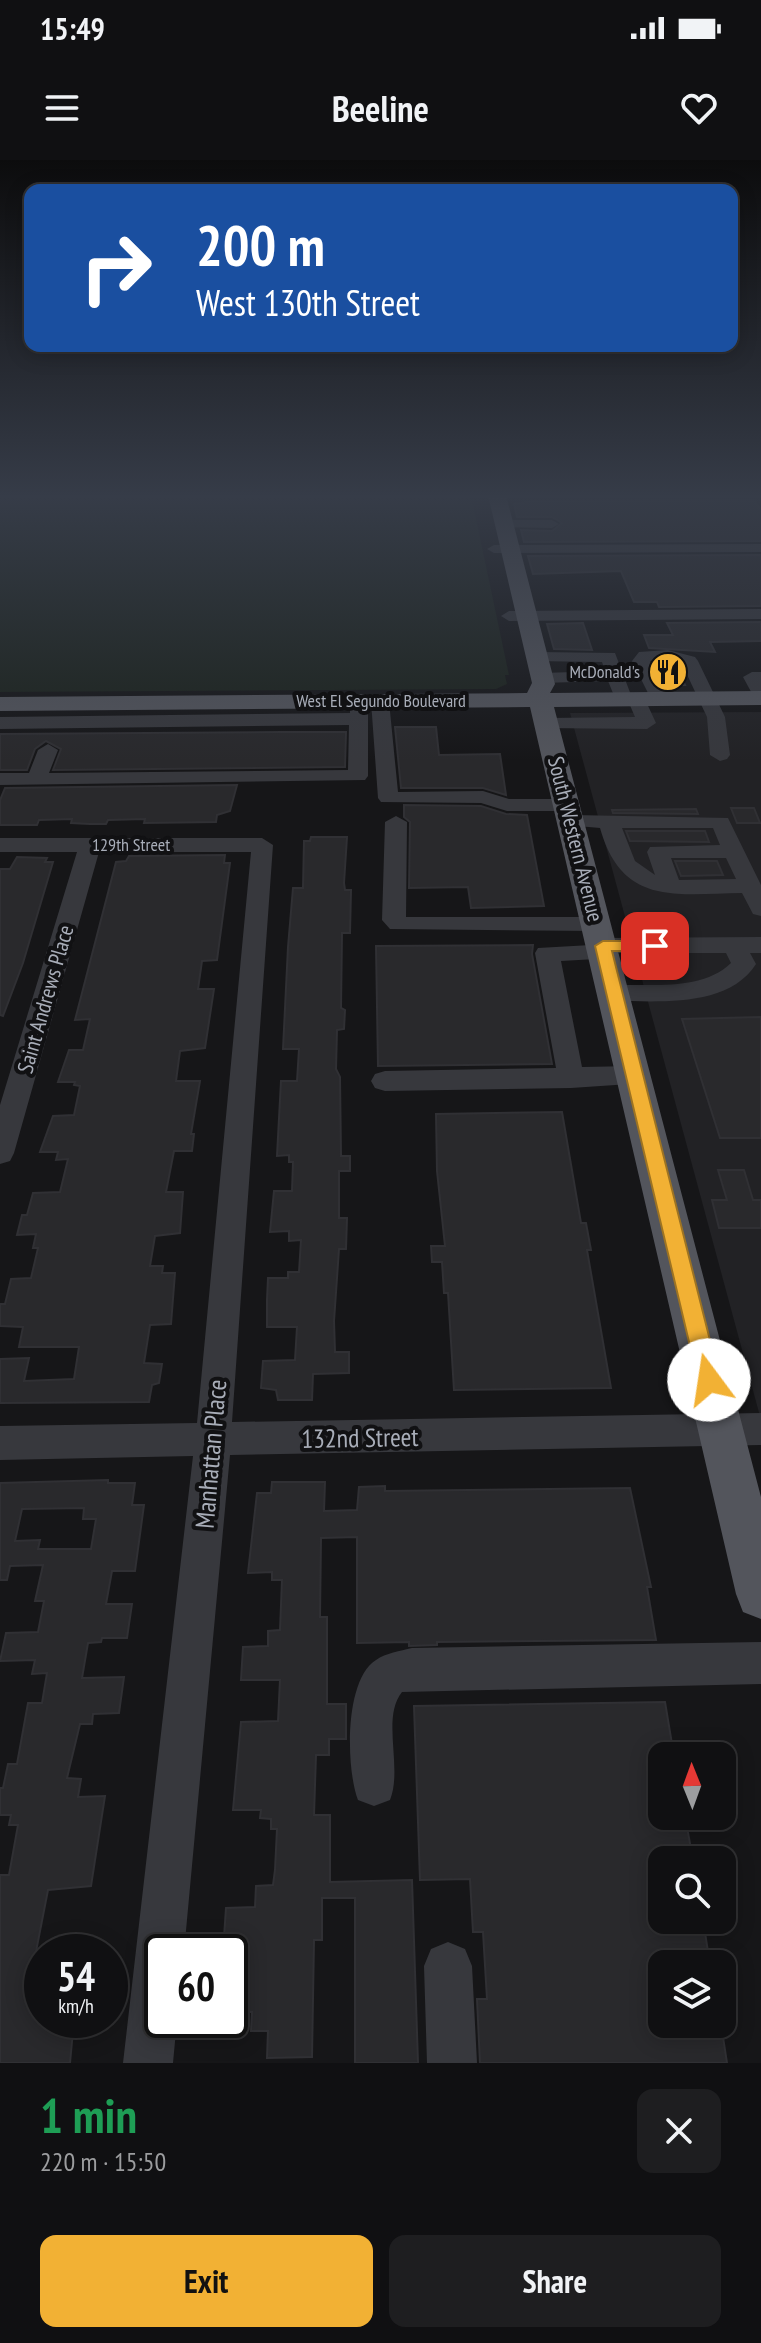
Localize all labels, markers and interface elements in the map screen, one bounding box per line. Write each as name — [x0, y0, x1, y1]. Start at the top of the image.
text: 15:49 — [40, 9, 105, 48]
text: Beeline — [332, 85, 429, 132]
icon: menu — [40, 86, 84, 130]
icon: heart — [677, 86, 721, 130]
text: 200 m — [196, 209, 325, 281]
icon: right — [64, 216, 168, 320]
text: West 130th Street — [196, 279, 420, 326]
restaurant icon: McDonald's — [647, 651, 689, 693]
place label: McDonald's — [569, 660, 640, 683]
street label: West El Segundo Boulevard — [296, 689, 466, 712]
street label: South Western Avenue — [542, 753, 610, 925]
street label: 129th Street — [92, 833, 170, 856]
pin — [621, 912, 689, 980]
street label: Saint Andrews Place — [10, 922, 80, 1076]
icon: arrive — [633, 924, 677, 968]
position arrow — [667, 1338, 751, 1422]
street label: Manhattan Place — [188, 1378, 233, 1530]
street label: 132nd Street — [301, 1420, 419, 1455]
north arrow — [648, 1742, 736, 1830]
map controls — [648, 1742, 736, 2038]
button: search — [648, 1846, 736, 1934]
speed limit sign: 60 — [144, 1934, 248, 2038]
text: 54 — [57, 1950, 95, 2002]
button: layers — [648, 1950, 736, 2038]
text: km/h — [58, 1993, 94, 2019]
text: 1 min — [40, 2084, 137, 2146]
button: close — [637, 2089, 721, 2173]
text: 220 m · 15:50 — [40, 2145, 166, 2178]
button: Exit — [40, 2235, 373, 2327]
button: Share — [389, 2235, 721, 2327]

